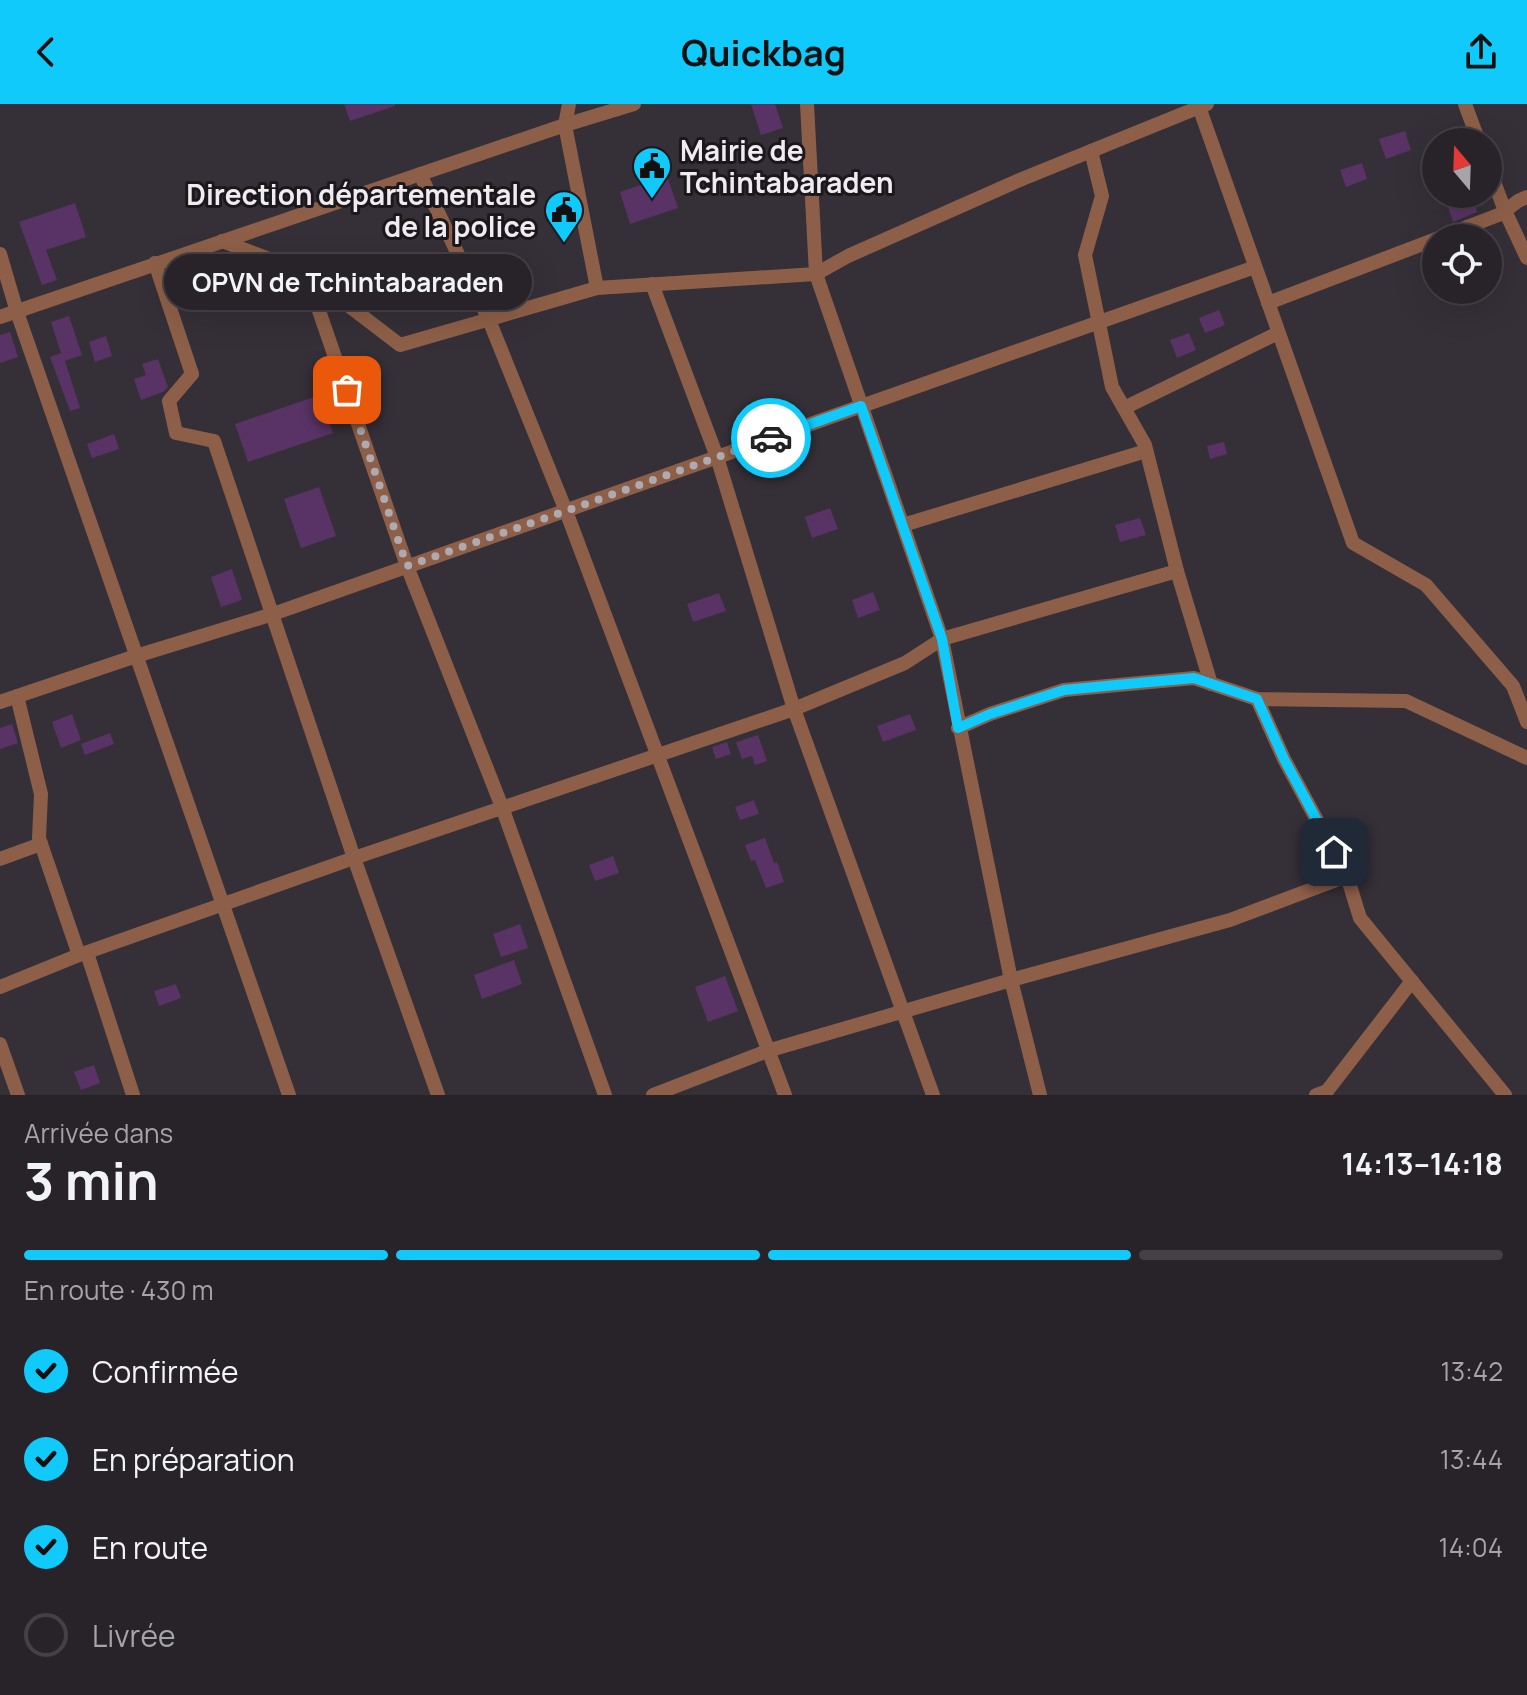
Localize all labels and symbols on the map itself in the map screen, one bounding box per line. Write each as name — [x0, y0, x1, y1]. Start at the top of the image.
north arrow — [1422, 128, 1502, 208]
place label: Mairie de Tchintabaraden — [680, 131, 894, 201]
public building icon: Mairie de Tchintabaraden — [631, 145, 673, 200]
place label: Direction départementale de la police — [186, 175, 536, 245]
public building icon: Direction départementale de la police — [543, 189, 585, 244]
callout: OPVN de Tchintabaraden — [163, 254, 531, 310]
pin — [313, 356, 381, 424]
courier — [731, 398, 811, 478]
pin — [1300, 818, 1368, 886]

